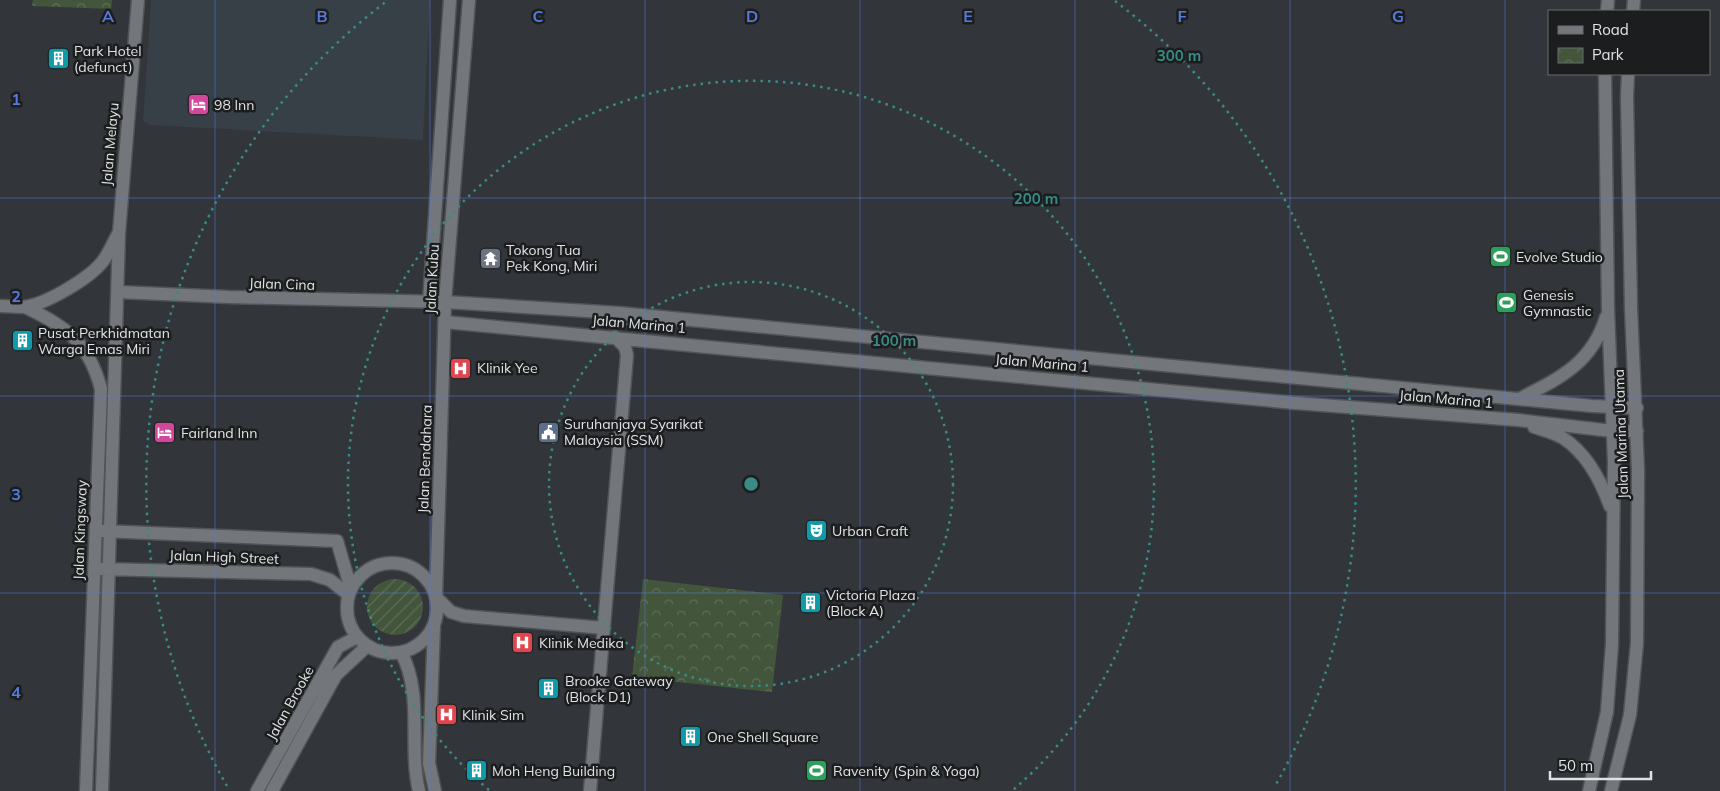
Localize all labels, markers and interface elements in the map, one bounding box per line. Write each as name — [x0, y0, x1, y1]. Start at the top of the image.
text: A — [102, 6, 114, 26]
text: B — [316, 6, 328, 26]
text: C — [533, 6, 544, 26]
text: D — [746, 6, 758, 26]
text: E — [963, 6, 973, 26]
text: F — [1177, 6, 1187, 26]
text: G — [1392, 6, 1404, 26]
legend — [1548, 10, 1710, 75]
text: Road — [1592, 20, 1629, 39]
place label: Park Hotel (defunct) — [74, 42, 142, 76]
text: Park — [1592, 45, 1624, 64]
text: 300 m — [1157, 46, 1201, 65]
building icon: Park Hotel (defunct) — [46, 47, 70, 71]
text: 1 — [11, 89, 21, 109]
hotel icon: 98 Inn — [186, 93, 210, 117]
place label: 98 Inn — [214, 96, 255, 114]
street label: Jalan Melayu — [97, 102, 123, 186]
text: 200 m — [1014, 189, 1058, 208]
place label: Tokong Tua Pek Kong, Miri — [506, 241, 597, 275]
street label: Jalan Kubu — [421, 244, 443, 314]
sports icon: Evolve Studio — [1488, 245, 1512, 269]
temple icon: Tokong Tua Pek Kong, Miri — [478, 246, 502, 270]
place label: Evolve Studio — [1516, 248, 1603, 266]
street label: Jalan Cina — [249, 274, 315, 294]
text: 2 — [11, 286, 21, 306]
place label: Genesis Gymnastic — [1523, 286, 1592, 320]
sports icon: Genesis Gymnastic — [1495, 291, 1519, 315]
street label: Jalan Marina 1 — [591, 311, 687, 337]
place label: Pusat Perkhidmatan Warga Emas Miri — [38, 324, 170, 358]
building icon: Pusat Perkhidmatan Warga Emas Miri — [10, 329, 34, 353]
text: 100 m — [872, 331, 916, 350]
street label: Jalan Marina 1 — [994, 350, 1090, 376]
hospital icon: Klinik Yee — [449, 356, 473, 380]
place label: Klinik Yee — [477, 359, 538, 377]
street label: Jalan Marina Utama — [1610, 369, 1632, 499]
street label: Jalan Marina 1 — [1398, 386, 1494, 412]
street label: Jalan Bendahara — [414, 404, 436, 514]
place label: Suruhanjaya Syarikat Malaysia (SSM) — [564, 415, 703, 449]
public building icon: Suruhanjaya Syarikat Malaysia (SSM) — [536, 420, 560, 444]
hotel icon: Fairland Inn — [153, 421, 177, 445]
place label: Fairland Inn — [181, 424, 257, 442]
centre of rings — [742, 475, 760, 493]
street label: Jalan Kingsway — [69, 479, 91, 580]
text: 3 — [11, 484, 21, 504]
theatre icon: Urban Craft — [804, 519, 828, 543]
place label: Urban Craft — [832, 522, 908, 540]
street label: Jalan High Street — [169, 546, 279, 568]
place label: Victoria Plaza (Block A) — [826, 586, 916, 620]
building icon: Victoria Plaza (Block A) — [798, 591, 822, 615]
hospital icon: Klinik Medika — [511, 631, 535, 655]
place label: Klinik Medika — [539, 634, 624, 652]
street label: Jalan Brooke — [262, 663, 318, 743]
place label: Brooke Gateway (Block D1) — [565, 672, 673, 706]
building icon: Brooke Gateway (Block D1) — [537, 677, 561, 701]
text: 4 — [11, 682, 21, 702]
hospital icon: Klinik Sim — [434, 703, 458, 727]
place label: Klinik Sim — [462, 706, 524, 724]
building icon: One Shell Square — [679, 725, 703, 749]
place label: One Shell Square — [707, 728, 818, 746]
scale bar — [1550, 748, 1651, 780]
text: 50 m — [1558, 756, 1593, 775]
building icon: Moh Heng Building — [464, 759, 488, 783]
sports icon: Ravenity (Spin & Yoga) — [805, 759, 829, 783]
place label: Moh Heng Building — [492, 762, 615, 780]
place label: Ravenity (Spin & Yoga) — [833, 762, 980, 780]

